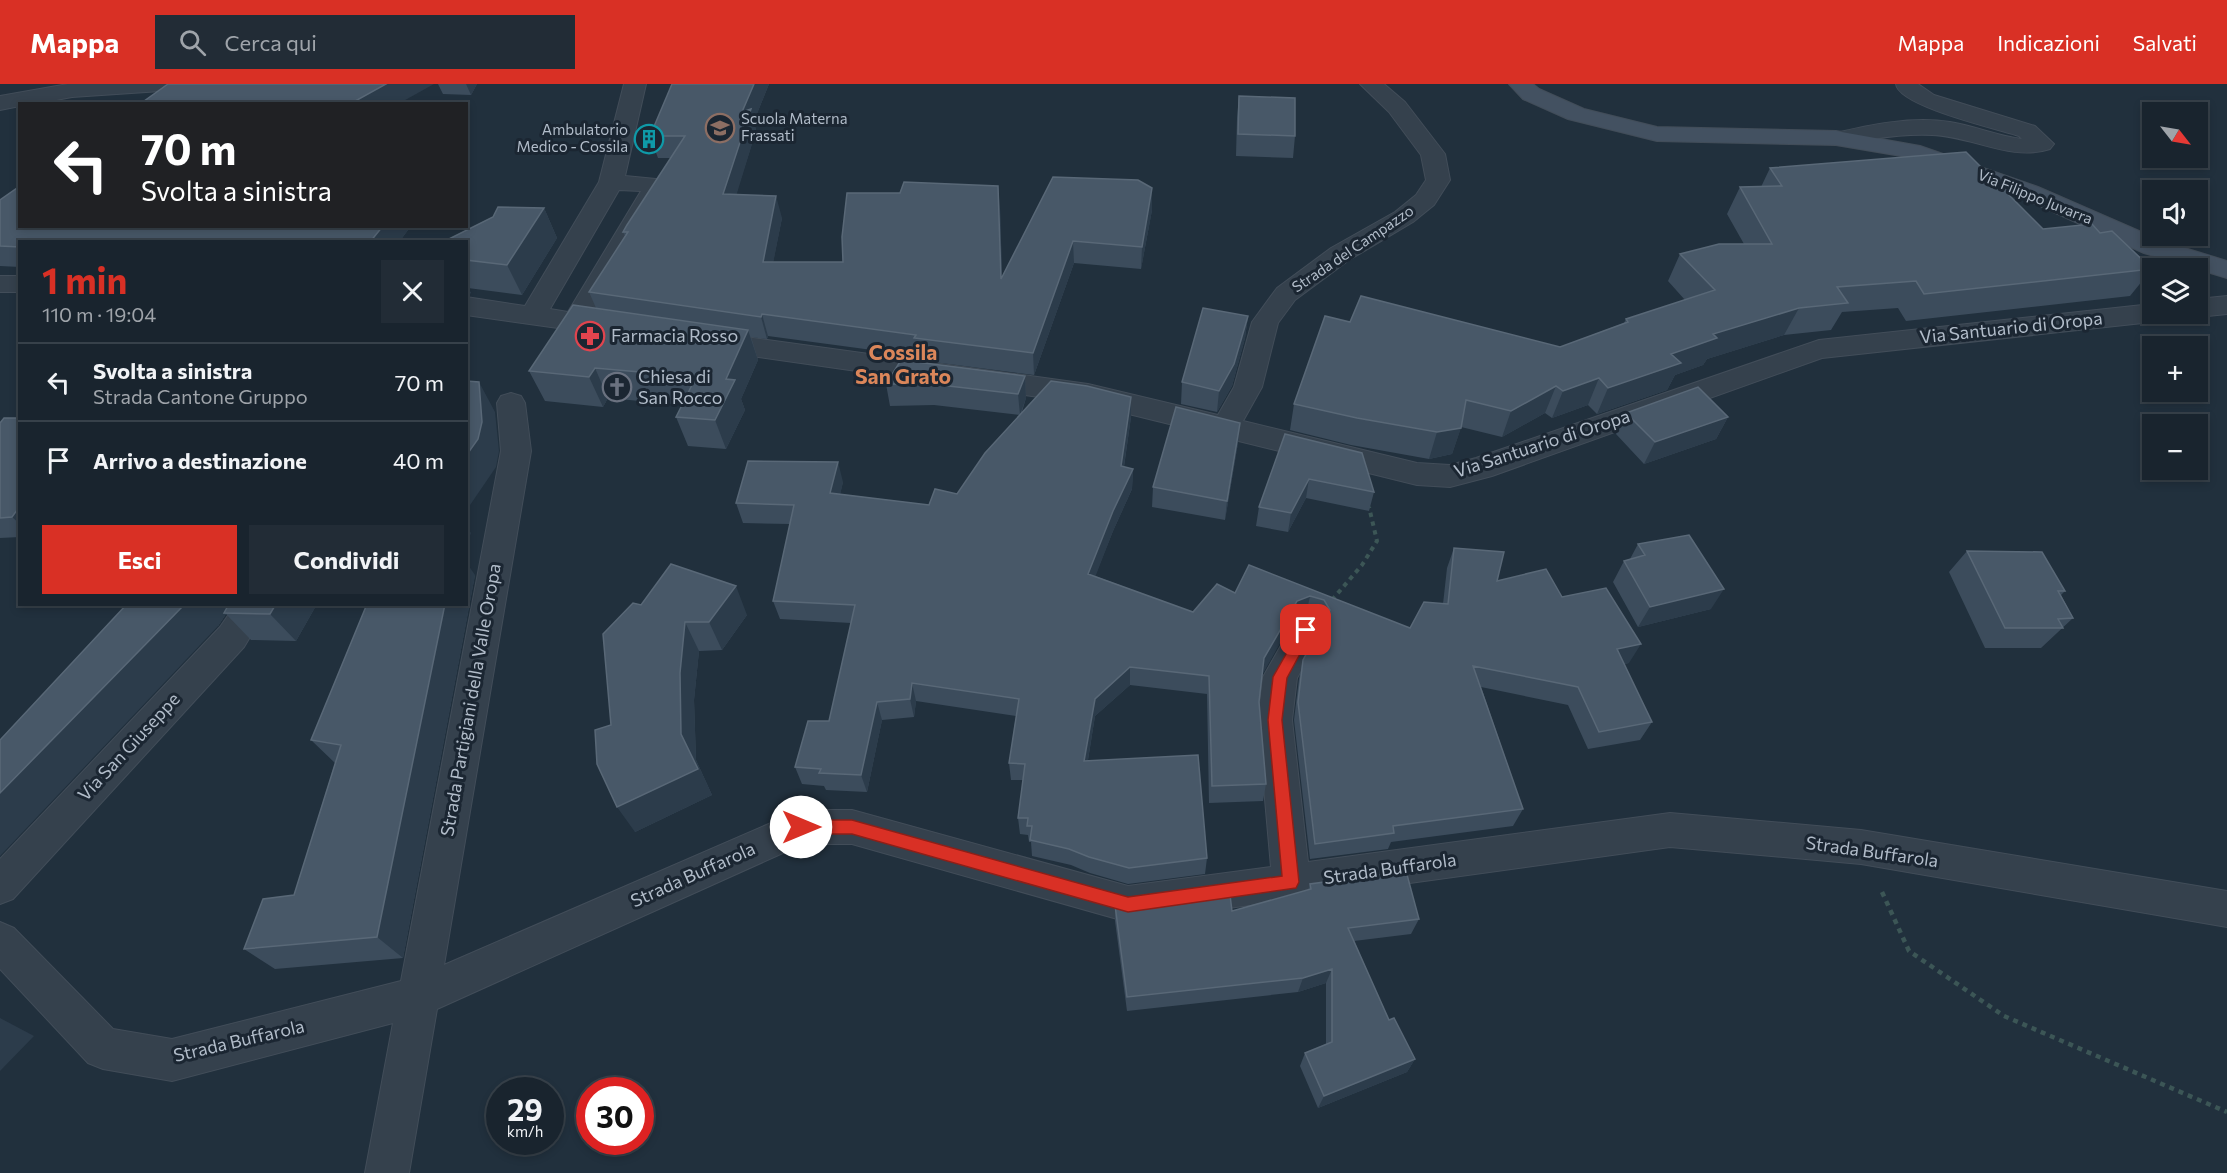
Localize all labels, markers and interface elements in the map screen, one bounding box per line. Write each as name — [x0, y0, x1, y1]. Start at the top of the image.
search box — [155, 15, 575, 69]
text: Mappa — [30, 25, 119, 59]
icon: search — [176, 26, 209, 59]
text: Cerca qui — [224, 29, 317, 56]
text: Mappa — [1897, 30, 1964, 55]
text: Indicazioni — [1997, 30, 2100, 55]
text: Salvati — [2133, 30, 2197, 55]
north arrow — [2142, 102, 2208, 168]
map controls — [2142, 102, 2208, 480]
place label: Scuola Materna Frassati — [741, 109, 848, 144]
school or university icon: Scuola Materna Frassati — [704, 112, 736, 144]
place label: Ambulatorio Medico - Cossila — [517, 120, 628, 155]
text: 70 m — [141, 122, 236, 174]
building icon: Ambulatorio Medico - Cossila — [633, 123, 665, 155]
icon: left — [42, 126, 120, 204]
street label: Via Filippo Juvarra — [1975, 165, 2095, 227]
text: Svolta a sinistra — [141, 174, 332, 207]
button: sound — [2142, 180, 2208, 246]
street label: Strada del Campazzo — [1288, 201, 1417, 296]
text: 1 min — [42, 257, 127, 301]
button: layers — [2142, 258, 2208, 324]
button: close — [381, 260, 444, 323]
text: 110 m · 19:04 — [42, 302, 156, 326]
street label: Via Santuario di Oropa — [1918, 306, 2103, 348]
pharmacy icon: Farmacia Rosso — [574, 320, 606, 352]
place label: Farmacia Rosso — [611, 324, 738, 346]
button: + — [2142, 336, 2208, 402]
district label: Cossila San Grato — [855, 339, 951, 388]
text: Svolta a sinistra — [93, 357, 252, 384]
place label: Chiesa di San Rocco — [638, 365, 723, 408]
icon: left — [42, 366, 75, 399]
text: 70 m — [395, 369, 444, 396]
church icon: Chiesa di San Rocco — [601, 371, 633, 403]
text: Strada Cantone Gruppo — [93, 384, 308, 408]
street label: Via Santuario di Oropa — [1451, 404, 1633, 482]
button: − — [2142, 414, 2208, 480]
icon: arrive — [42, 444, 75, 477]
text: Arrivo a destinazione — [93, 447, 307, 474]
text: 40 m — [393, 447, 444, 474]
button: Esci — [42, 525, 237, 594]
button: Condividi — [249, 525, 444, 594]
street label: Strada Partigiani della Valle Oropa — [435, 562, 505, 838]
pin — [1280, 604, 1331, 655]
icon: arrive — [1289, 613, 1322, 646]
street label: Via San Giuseppe — [73, 688, 184, 805]
position arrow — [769, 795, 833, 859]
street label: Strada Buffarola — [1804, 831, 1940, 871]
street label: Strada Buffarola — [627, 837, 758, 911]
street label: Strada Buffarola — [1322, 848, 1458, 888]
street label: Strada Buffarola — [171, 1014, 306, 1066]
speed limit sign: 30 — [576, 1077, 654, 1155]
text: 29 — [507, 1090, 543, 1127]
text: km/h — [507, 1122, 543, 1140]

